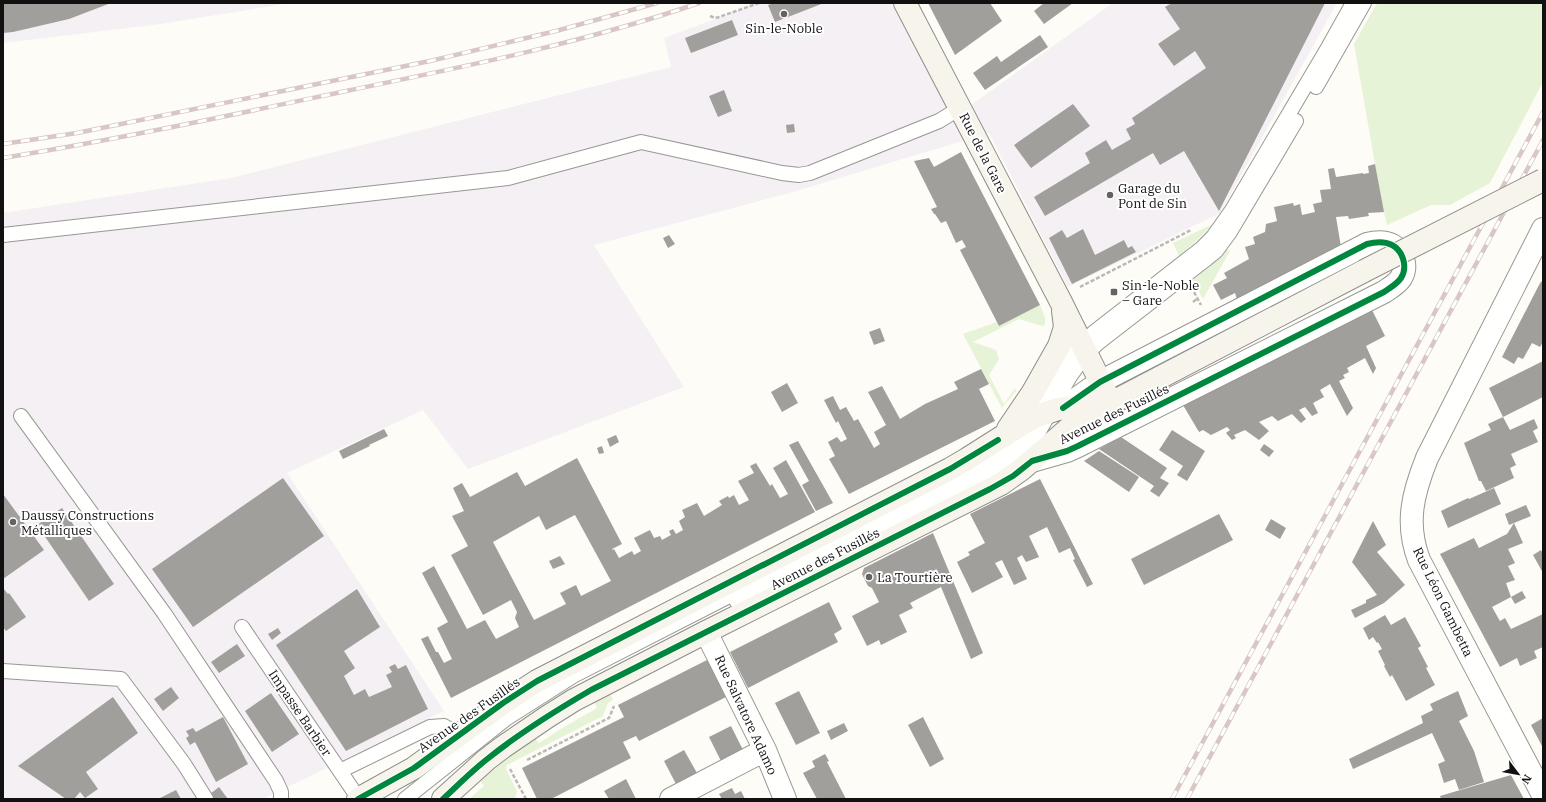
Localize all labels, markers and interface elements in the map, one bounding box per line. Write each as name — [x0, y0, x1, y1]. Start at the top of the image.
marker: Sin-le-Noble — [779, 9, 789, 19]
place label: Sin-le-Noble — [745, 20, 823, 37]
street label: Rue de la Gare — [955, 110, 1011, 196]
place label: Garage du Pont de Sin — [1118, 180, 1187, 212]
marker: Garage du Pont de Sin — [1105, 190, 1115, 200]
place label: Sin-le-Noble – Gare — [1122, 277, 1199, 309]
marker: Sin-le-Noble – Gare — [1109, 287, 1119, 297]
street label: Avenue des Fusillés — [1056, 380, 1172, 448]
place label: Daussy Constructions Métalliques — [21, 507, 154, 539]
marker: Daussy Constructions Métalliques — [8, 517, 18, 527]
street label: Avenue des Fusillés — [768, 524, 882, 594]
street label: Rue Léon Gambetta — [1409, 544, 1477, 660]
place label: La Tourtière — [877, 569, 952, 586]
marker: La Tourtière — [864, 572, 874, 582]
street label: Rue Salvatore Adamo — [711, 652, 781, 778]
street label: Impasse Barbier — [265, 666, 335, 760]
street label: Avenue des Fusillés — [415, 674, 523, 756]
north arrow — [1498, 754, 1538, 794]
text: N — [1518, 772, 1535, 787]

